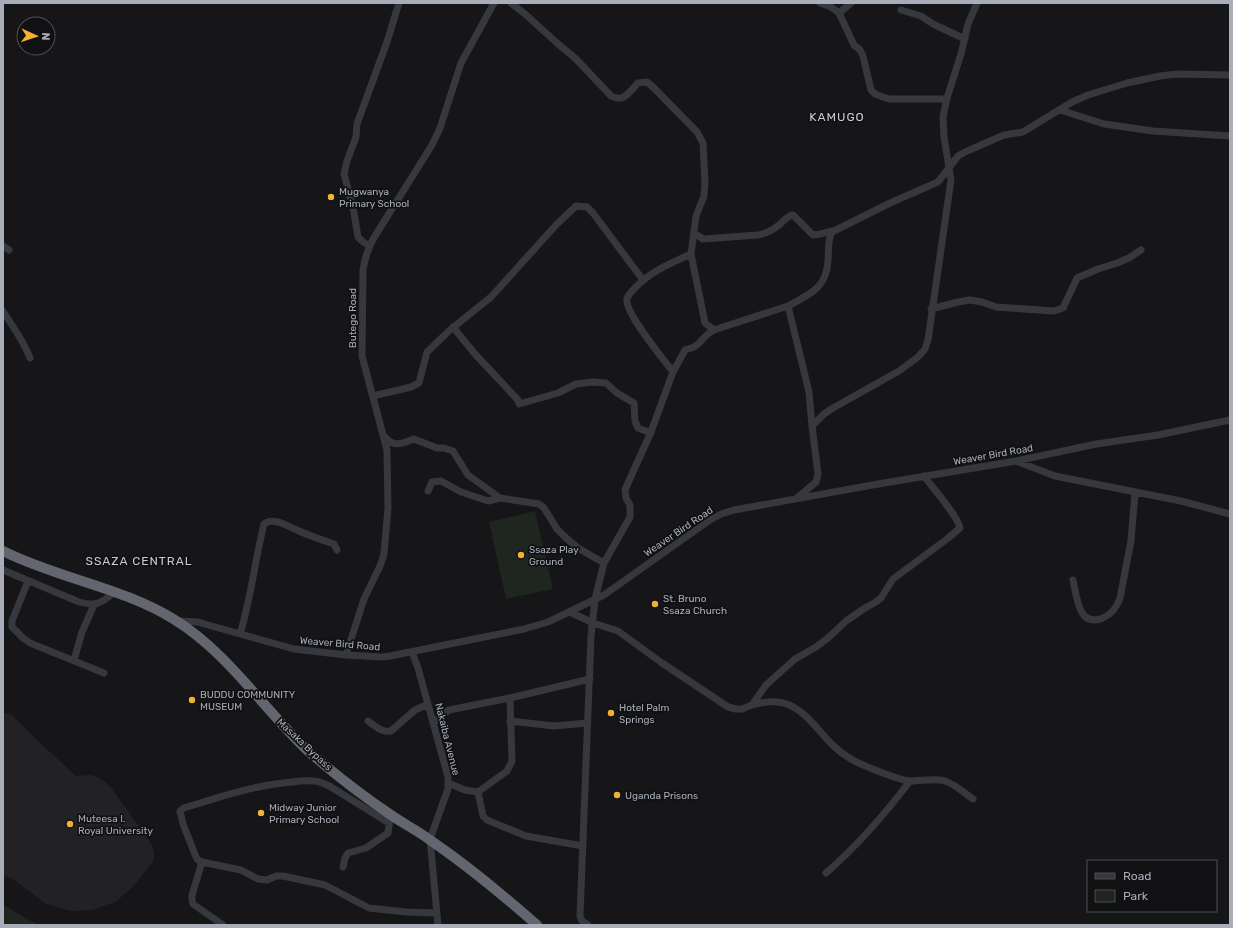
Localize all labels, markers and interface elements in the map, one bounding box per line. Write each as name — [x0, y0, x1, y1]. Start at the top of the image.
north arrow — [16, 16, 56, 56]
text: N — [39, 32, 52, 41]
district label: KAMUGO — [809, 110, 865, 124]
place label: Mugwanya Primary School — [339, 186, 409, 210]
marker: Mugwanya Primary School — [326, 192, 336, 202]
street label: Butego Road — [347, 288, 359, 348]
street label: Weaver Bird Road — [952, 442, 1034, 468]
street label: Weaver Bird Road — [642, 504, 715, 559]
place label: Ssaza Play Ground — [529, 544, 579, 568]
marker: Ssaza Play Ground — [516, 550, 526, 560]
district label: SSAZA CENTRAL — [86, 554, 192, 568]
place label: St. Bruno Ssaza Church — [663, 593, 727, 617]
marker: St. Bruno Ssaza Church — [650, 599, 660, 609]
street label: Weaver Bird Road — [299, 635, 381, 653]
place label: BUDDU COMMUNITY MUSEUM — [200, 689, 296, 713]
marker: BUDDU COMMUNITY MUSEUM — [187, 695, 197, 705]
street label: Nakaiba Avenue — [432, 702, 462, 777]
place label: Hotel Palm Springs — [619, 702, 669, 726]
marker: Hotel Palm Springs — [606, 708, 616, 718]
street label: Masaka Bypass — [274, 716, 334, 773]
marker: Uganda Prisons — [612, 790, 622, 800]
place label: Uganda Prisons — [625, 790, 698, 802]
place label: Midway Junior Primary School — [269, 802, 339, 826]
marker: Midway Junior Primary School — [256, 808, 266, 818]
place label: Muteesa I. Royal University — [78, 813, 153, 837]
marker: Muteesa I. Royal University — [65, 819, 75, 829]
legend — [1087, 860, 1217, 912]
text: Road — [1123, 869, 1151, 883]
text: Park — [1123, 889, 1149, 903]

